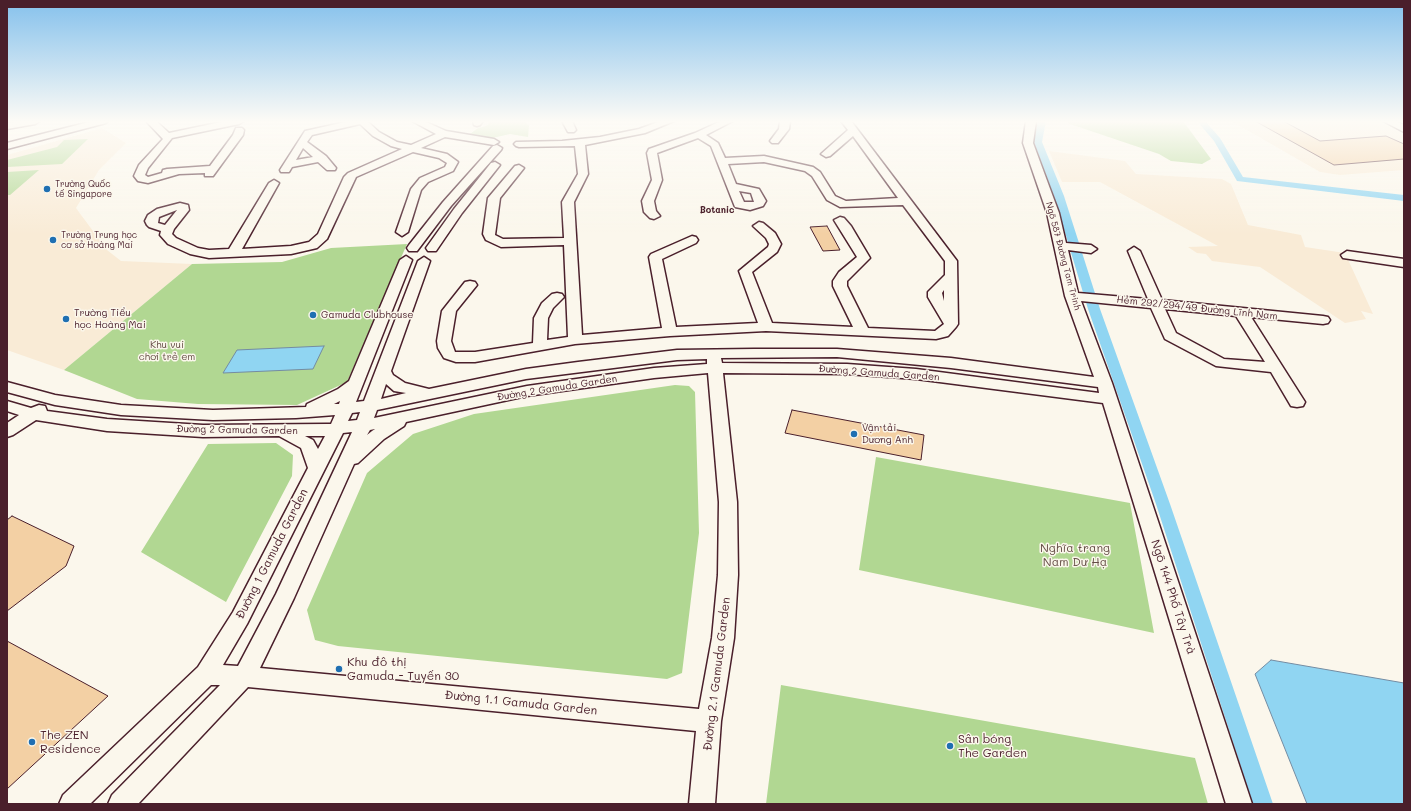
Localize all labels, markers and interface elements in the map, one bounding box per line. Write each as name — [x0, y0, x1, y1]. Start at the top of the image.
place label: Trường Quốc tế Singapore — [55, 179, 112, 200]
marker: Trường Quốc tế Singapore — [42, 184, 52, 194]
street label: Ngõ 587 Đường Tam Trinh — [1043, 201, 1083, 311]
district label: Botanic — [700, 205, 734, 215]
place label: Trường Trung học cơ sở Hoàng Mai — [61, 230, 137, 251]
marker: Trường Trung học cơ sở Hoàng Mai — [48, 235, 58, 245]
street label: Hẻm 292/294/49 Đường Lĩnh Nam — [1116, 294, 1278, 322]
place label: Trường Tiểu học Hoàng Mai — [74, 307, 146, 330]
place label: Gamuda Clubhouse — [321, 309, 413, 321]
marker: Gamuda Clubhouse — [308, 310, 318, 320]
marker: Trường Tiểu học Hoàng Mai — [61, 314, 71, 324]
park label: Khu vui chơi trẻ em — [139, 339, 195, 362]
street label: Đường 2 Gamuda Garden — [818, 363, 940, 383]
street label: Đường 2 Gamuda Garden — [496, 373, 618, 403]
place label: Vận tải Dương Anh — [862, 422, 913, 446]
street label: Đường 2 Gamuda Garden — [176, 423, 298, 437]
marker: Vận tải Dương Anh — [849, 429, 859, 439]
street label: Đường 1 Gamuda Garden — [233, 486, 311, 622]
street label: Ngõ 144 Phố Tây Trà — [1148, 538, 1198, 656]
park label: Nghĩa trang Nam Dư Hạ — [1040, 541, 1110, 569]
street label: Đường 2.1 Gamuda Garden — [700, 596, 734, 752]
place label: Khu đô thị Gamuda - Tuyến 30 — [347, 655, 459, 683]
marker: Khu đô thị Gamuda - Tuyến 30 — [334, 664, 344, 674]
street label: Đường 1.1 Gamuda Garden — [444, 688, 598, 718]
place label: The ZEN Residence — [40, 728, 101, 756]
place label: Sân bóng The Garden — [958, 732, 1027, 760]
marker: The ZEN Residence — [27, 737, 37, 747]
marker: Sân bóng The Garden — [945, 741, 955, 751]

